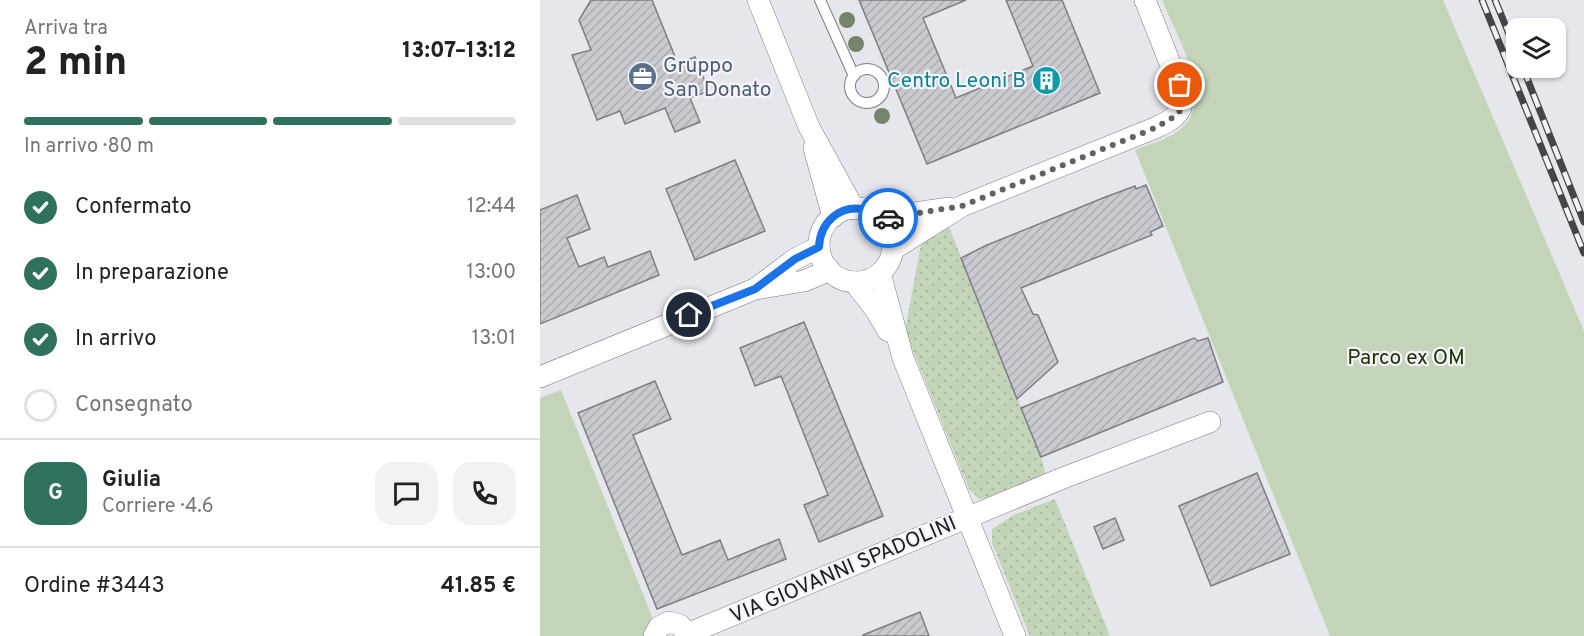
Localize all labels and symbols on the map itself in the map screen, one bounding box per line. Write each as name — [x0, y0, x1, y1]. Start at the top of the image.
place label: Gruppo San Donato — [663, 53, 772, 104]
pin — [1154, 59, 1205, 110]
office icon: Gruppo San Donato — [626, 61, 658, 93]
building icon: Centro Leoni B — [1031, 64, 1063, 96]
place label: Centro Leoni B — [887, 68, 1026, 95]
courier — [858, 188, 918, 248]
pin — [663, 289, 714, 340]
park label: Parco ex OM — [1347, 345, 1465, 372]
street label: VIA GIOVANNI SPADOLINI — [726, 510, 961, 630]

